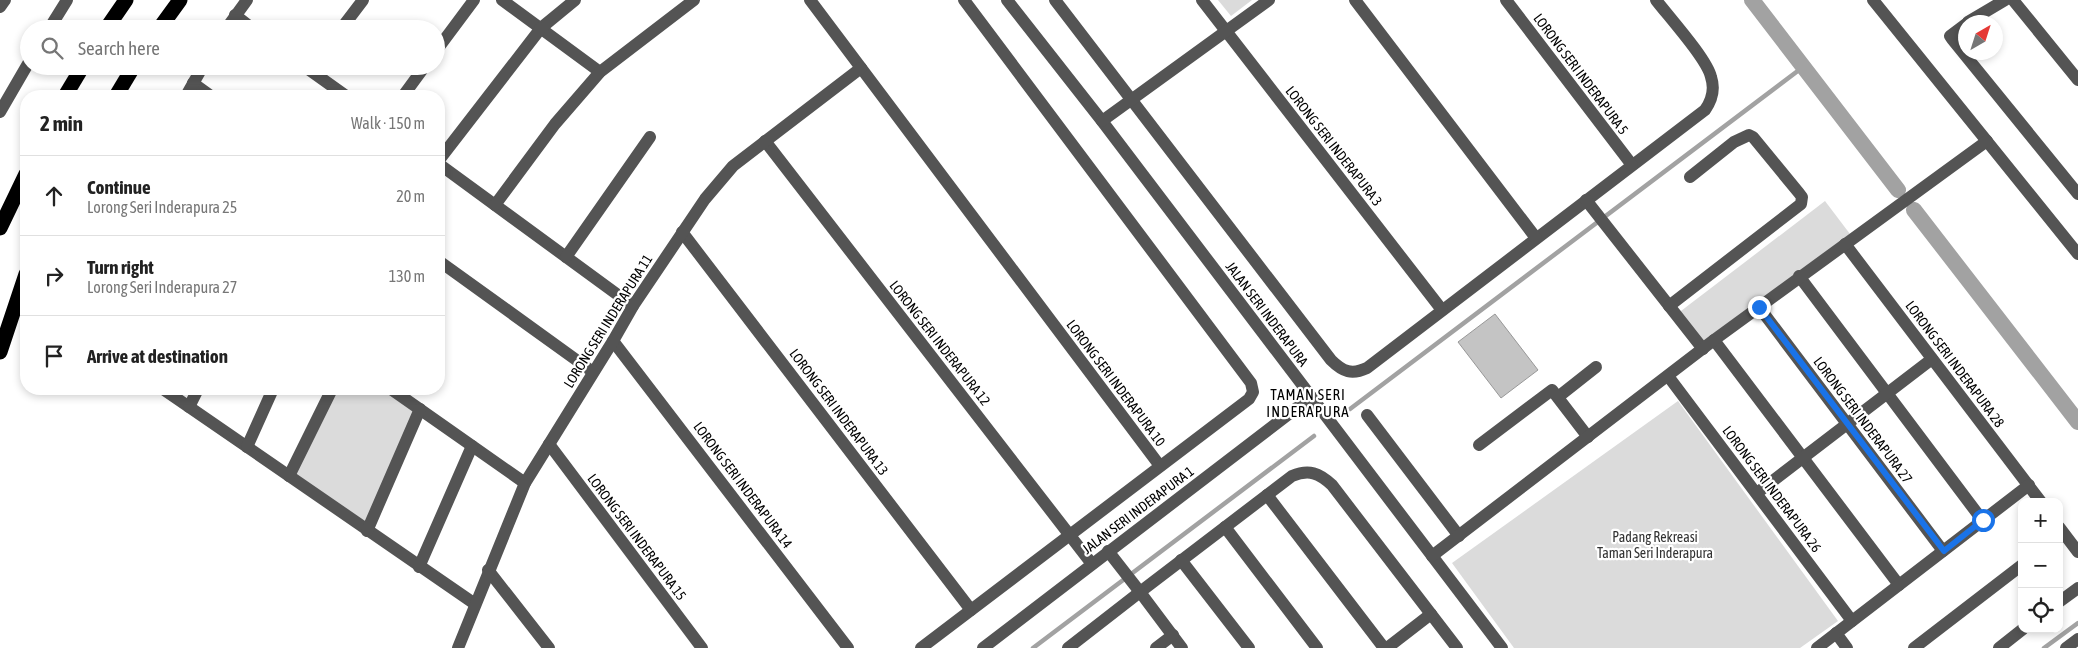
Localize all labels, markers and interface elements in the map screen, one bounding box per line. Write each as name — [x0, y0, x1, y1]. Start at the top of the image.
street label: LORONG SERI INDERAPURA 5 — [1530, 10, 1632, 138]
north arrow — [1958, 15, 2003, 60]
search box — [20, 20, 445, 75]
icon: search — [38, 34, 66, 62]
text: Search here — [78, 37, 160, 59]
street label: LORONG SERI INDERAPURA 3 — [1282, 83, 1386, 209]
text: 2 min — [40, 111, 83, 135]
text: Walk · 150 m — [351, 114, 425, 132]
text: Continue — [87, 176, 151, 198]
icon: ahead — [40, 182, 68, 210]
text: 20 m — [396, 187, 425, 205]
text: Lorong Seri Inderapura 25 — [87, 198, 237, 216]
street label: LORONG SERI INDERAPURA 11 — [560, 252, 656, 390]
text: Turn right — [87, 256, 154, 278]
street label: JALAN SERI INDERAPURA — [1223, 259, 1312, 369]
icon: right — [40, 262, 68, 290]
text: 130 m — [389, 267, 425, 285]
street label: LORONG SERI INDERAPURA 12 — [886, 277, 994, 409]
text: Lorong Seri Inderapura 27 — [87, 278, 237, 296]
route end — [1748, 296, 1771, 319]
street label: LORONG SERI INDERAPURA 28 — [1902, 298, 2008, 431]
street label: LORONG SERI INDERAPURA 10 — [1063, 317, 1169, 450]
icon: arrive — [40, 342, 68, 370]
text: Arrive at destination — [87, 345, 228, 367]
street label: LORONG SERI INDERAPURA 13 — [786, 346, 892, 478]
street label: LORONG SERI INDERAPURA 27 — [1810, 354, 1916, 486]
district label: TAMAN SERI INDERAPURA — [1266, 386, 1350, 420]
street label: LORONG SERI INDERAPURA 14 — [690, 419, 796, 552]
street label: LORONG SERI INDERAPURA 26 — [1719, 423, 1825, 556]
street label: JALAN SERI INDERAPURA 1 — [1079, 463, 1197, 557]
street label: LORONG SERI INDERAPURA 15 — [584, 471, 690, 603]
map controls — [2018, 498, 2063, 633]
button: + — [2018, 498, 2063, 543]
route start — [1972, 509, 1995, 532]
park label: Padang Rekreasi Taman Seri Inderapura — [1597, 529, 1713, 561]
button: − — [2018, 543, 2063, 588]
button: locate — [2018, 588, 2063, 633]

